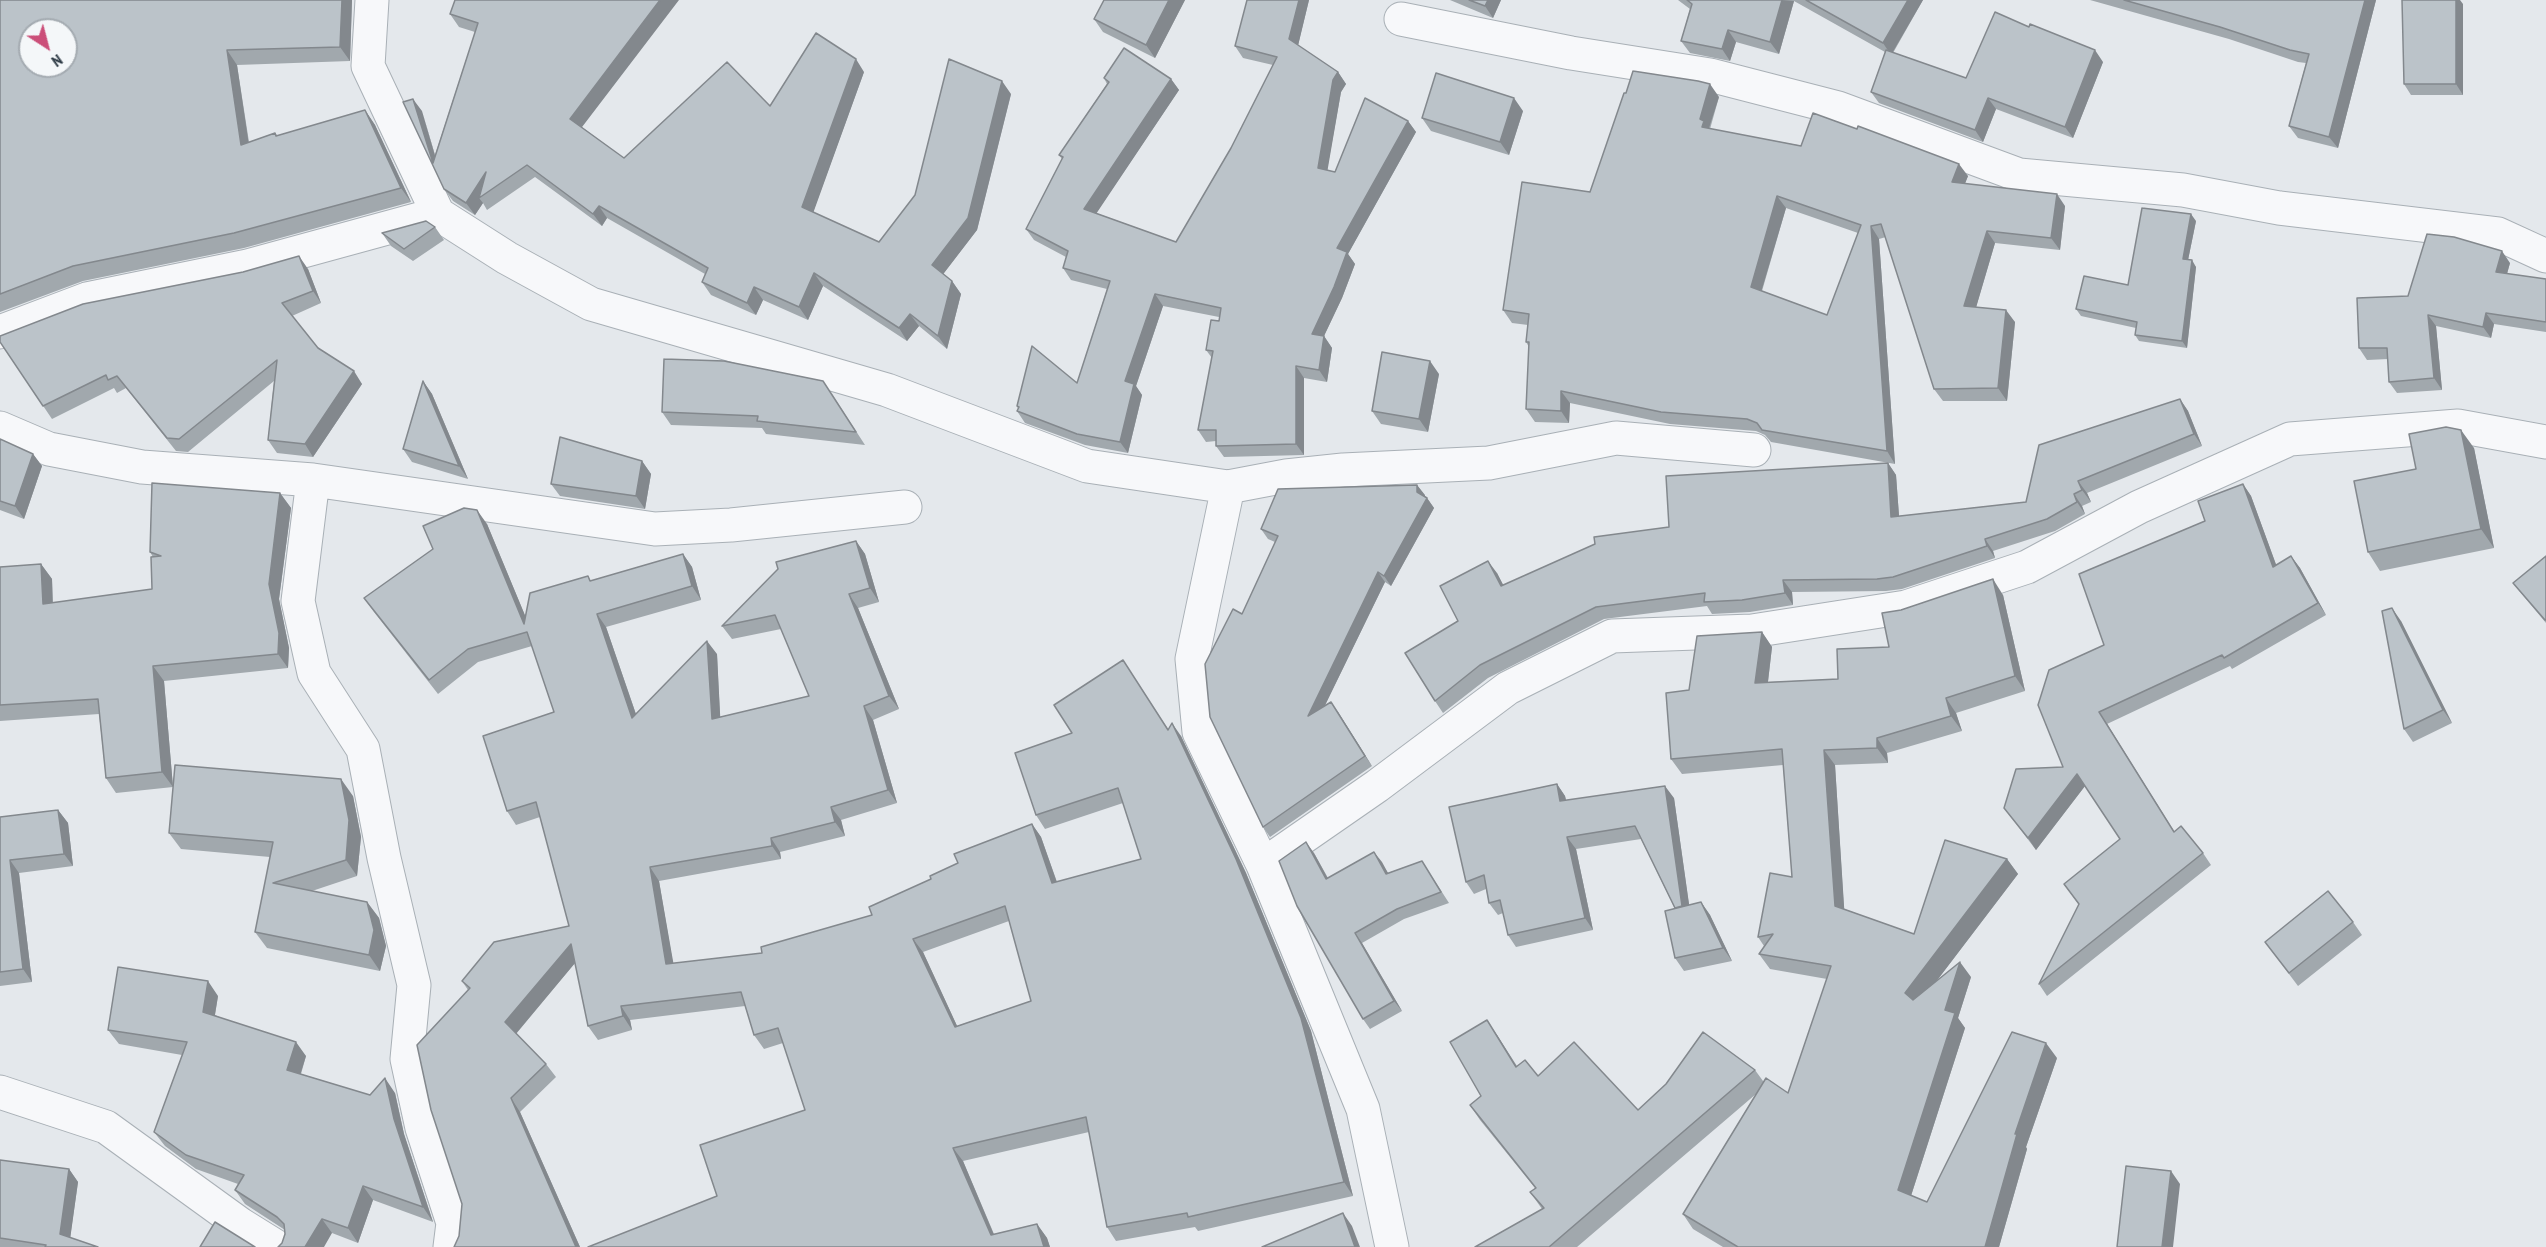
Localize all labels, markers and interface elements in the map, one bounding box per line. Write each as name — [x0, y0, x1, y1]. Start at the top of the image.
north arrow — [18, 18, 78, 78]
text: N — [48, 50, 67, 72]

